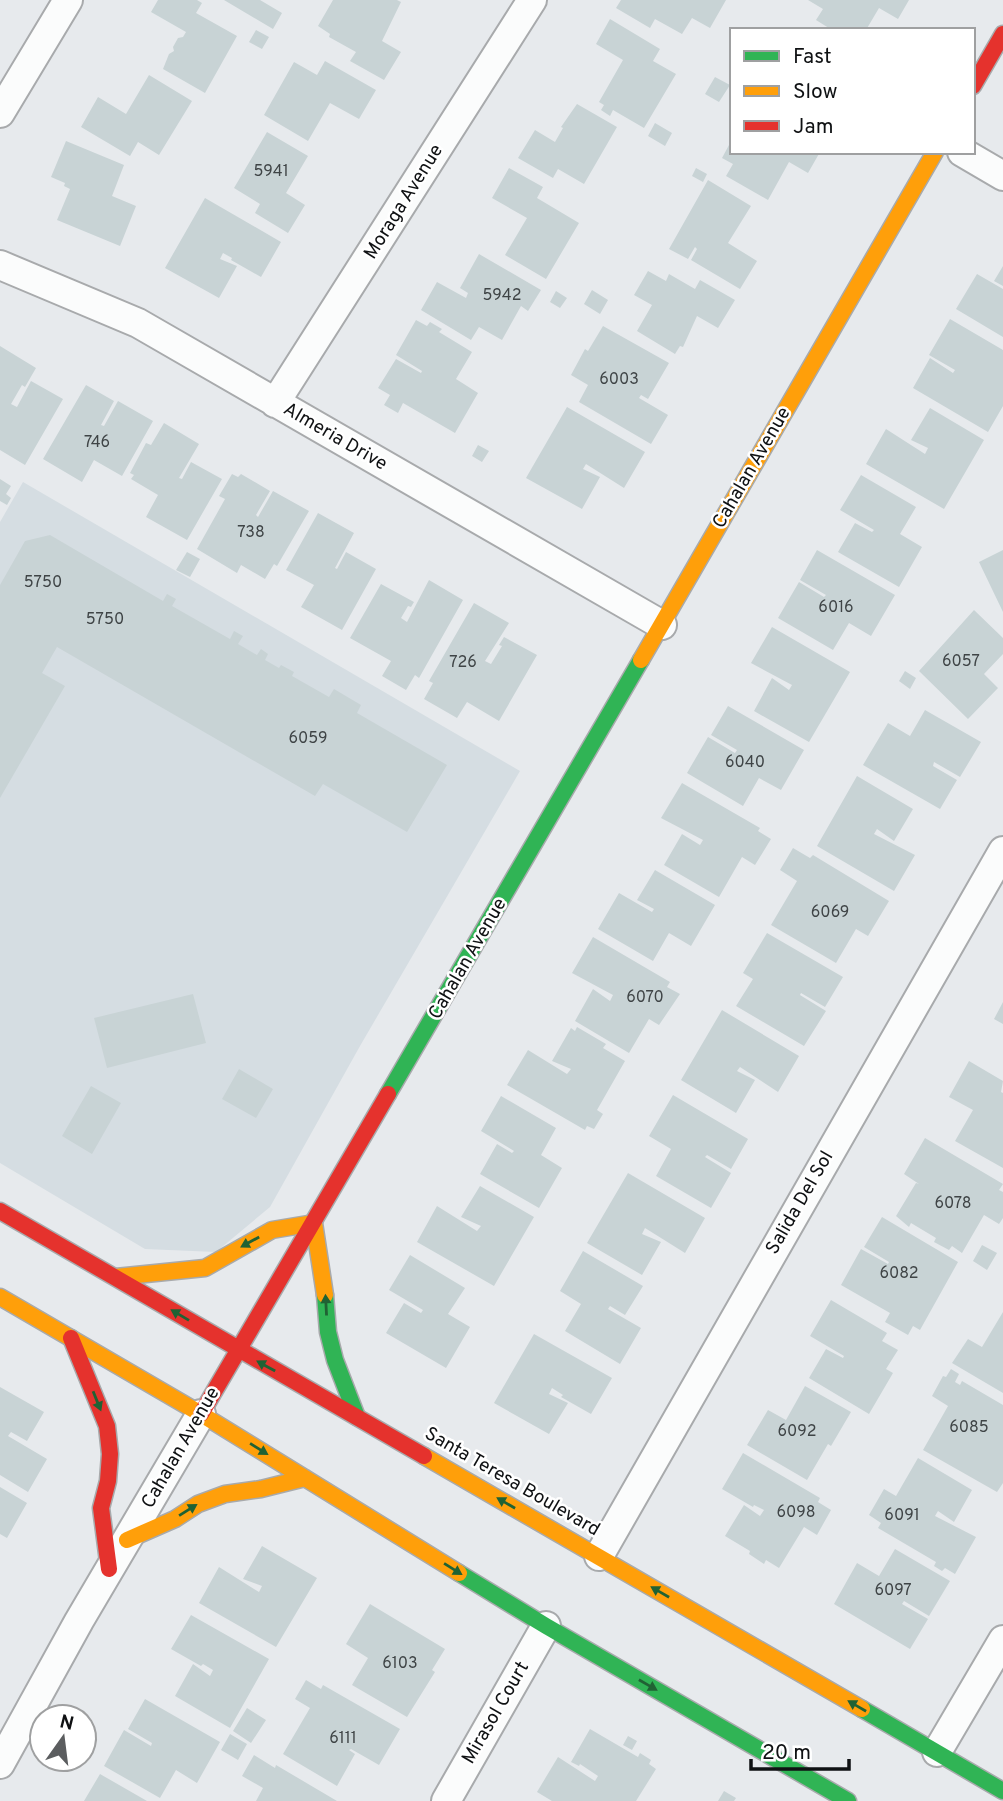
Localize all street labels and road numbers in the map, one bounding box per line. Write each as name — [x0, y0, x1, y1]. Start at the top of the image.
street label: Moraga Avenue — [359, 140, 449, 264]
street label: Almeria Drive — [279, 398, 391, 476]
street label: Cahalan Avenue — [708, 403, 796, 533]
street label: Cahalan Avenue — [424, 894, 512, 1024]
street label: Salida Del Sol — [761, 1147, 839, 1259]
street label: Cahalan Avenue — [137, 1383, 225, 1513]
street label: Santa Teresa Boulevard — [420, 1422, 604, 1542]
street label: Mirasol Court — [457, 1657, 535, 1769]

